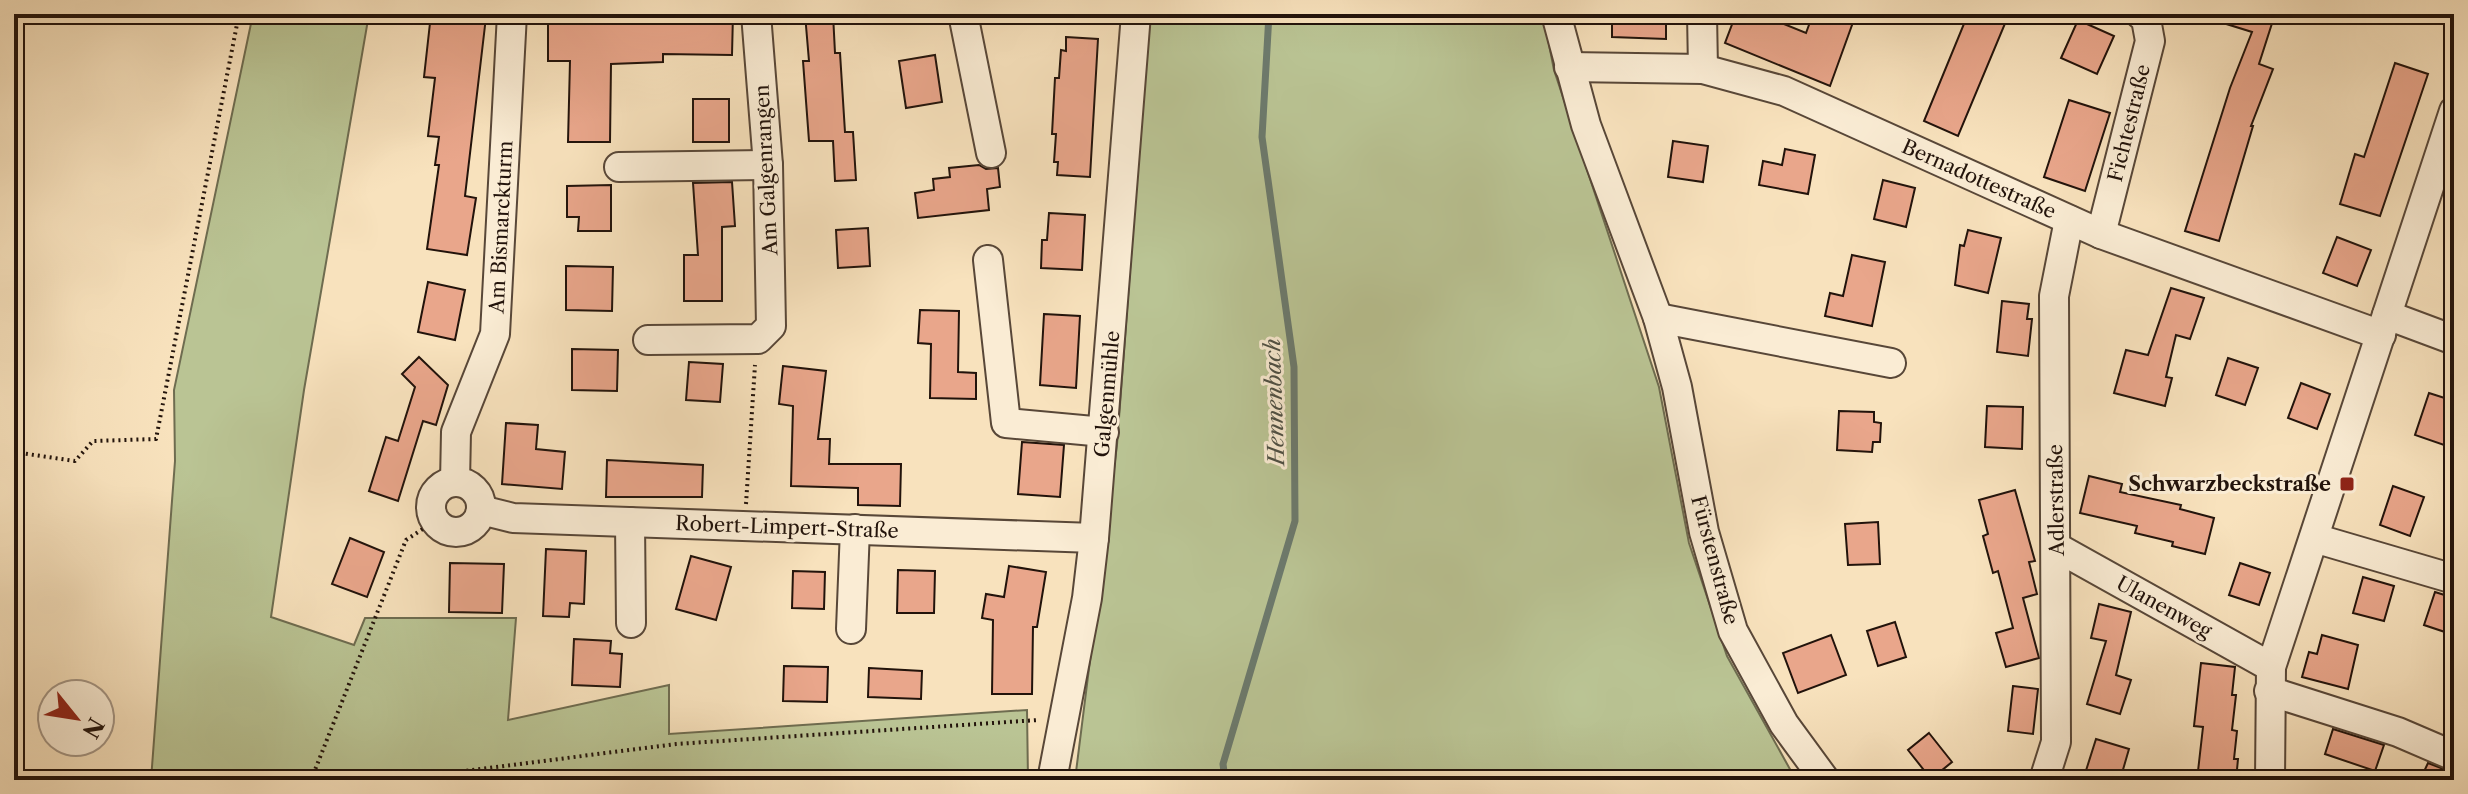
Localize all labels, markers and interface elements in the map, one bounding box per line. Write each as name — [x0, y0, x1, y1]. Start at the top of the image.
street label: Fichtestraße — [2103, 62, 2155, 184]
street label: Am Galgenrangen — [750, 83, 783, 257]
street label: Bernadottestraße — [1898, 134, 2060, 224]
street label: Am Bismarckturm — [484, 140, 518, 315]
street label: Galgenmühle — [1090, 330, 1124, 458]
water label: Hennenbach — [1259, 338, 1290, 468]
street label: Adlerstraße — [2043, 444, 2069, 557]
place label: Schwarzbeckstraße — [2128, 472, 2331, 496]
marker: Schwarzbeckstraße — [2338, 475, 2356, 493]
street label: Fürstenstraße — [1686, 493, 1744, 627]
street label: Robert-Limpert-Straße — [675, 511, 899, 543]
street label: Ulanenweg — [2112, 571, 2216, 643]
north arrow — [36, 678, 116, 758]
text: N — [76, 713, 109, 743]

